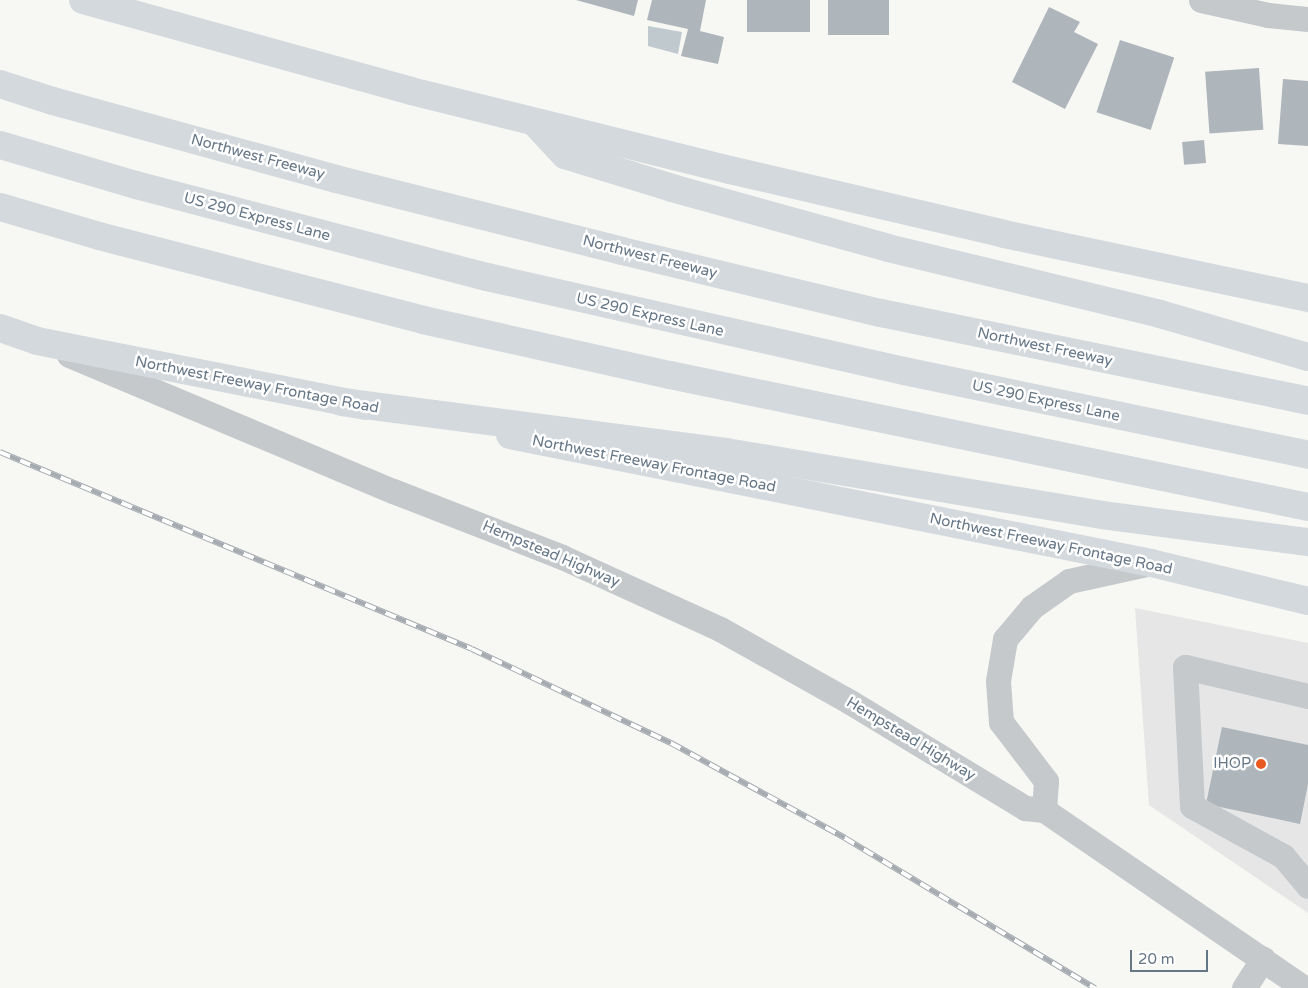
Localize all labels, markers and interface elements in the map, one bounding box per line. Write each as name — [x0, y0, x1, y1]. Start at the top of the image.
street label: Northwest Freeway — [189, 130, 327, 184]
street label: US 290 Express Lane — [182, 189, 332, 245]
street label: Northwest Freeway — [581, 232, 719, 282]
street label: US 290 Express Lane — [574, 289, 726, 341]
street label: Northwest Freeway — [976, 324, 1114, 370]
street label: Northwest Freeway Frontage Road — [134, 353, 380, 417]
street label: US 290 Express Lane — [970, 377, 1122, 425]
street label: Northwest Freeway Frontage Road — [531, 432, 777, 496]
street label: Northwest Freeway Frontage Road — [928, 509, 1174, 579]
street label: Hempstead Highway — [480, 517, 622, 591]
street label: Hempstead Highway — [843, 693, 979, 785]
place label: IHOP — [1213, 755, 1251, 773]
marker: IHOP — [1255, 758, 1267, 770]
scale bar — [1133, 940, 1210, 972]
text: 20 m — [1138, 950, 1175, 968]

